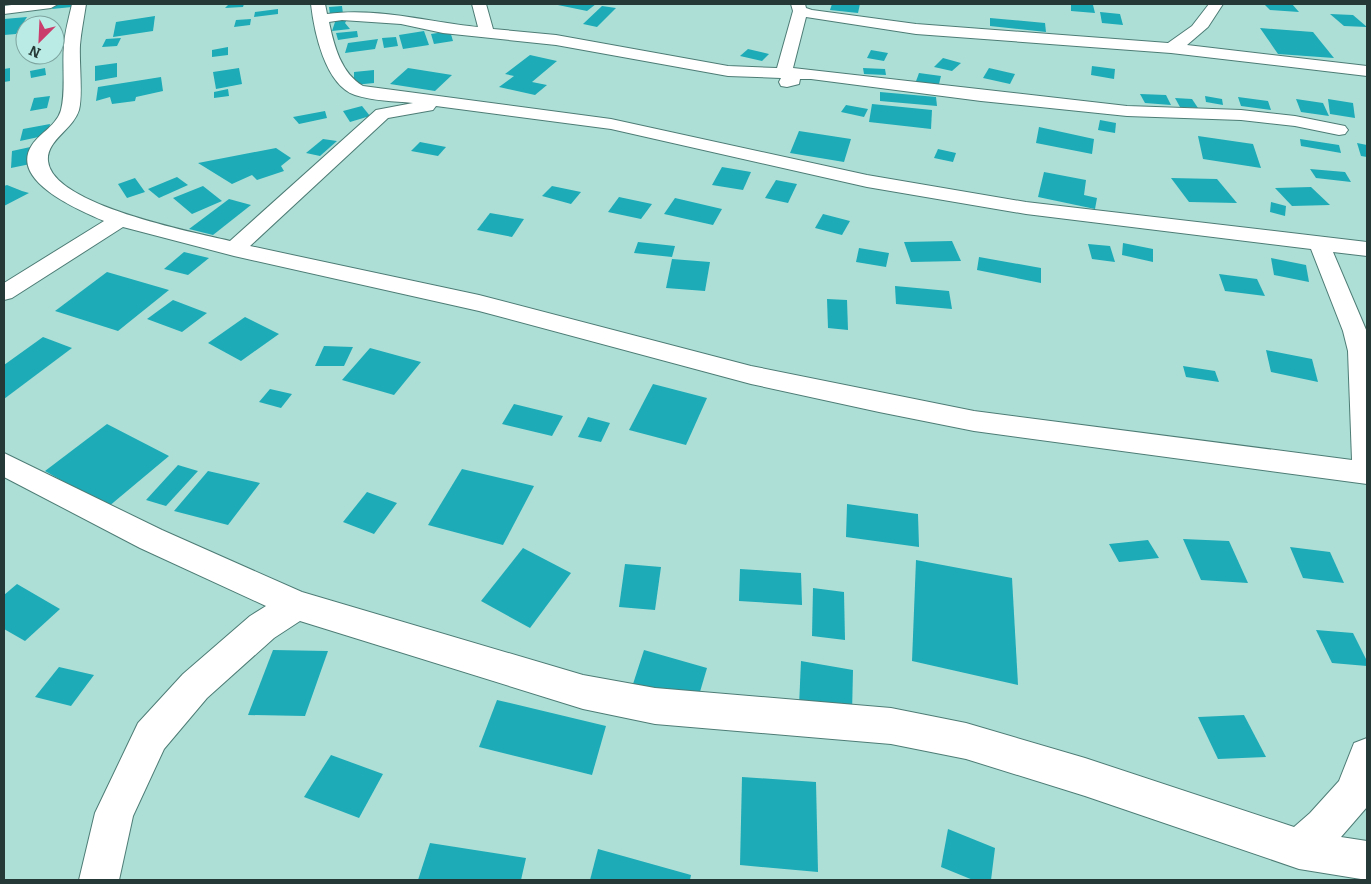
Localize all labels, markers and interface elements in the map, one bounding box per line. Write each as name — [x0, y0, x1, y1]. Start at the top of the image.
north arrow — [15, 15, 65, 65]
text: N — [26, 41, 43, 61]

